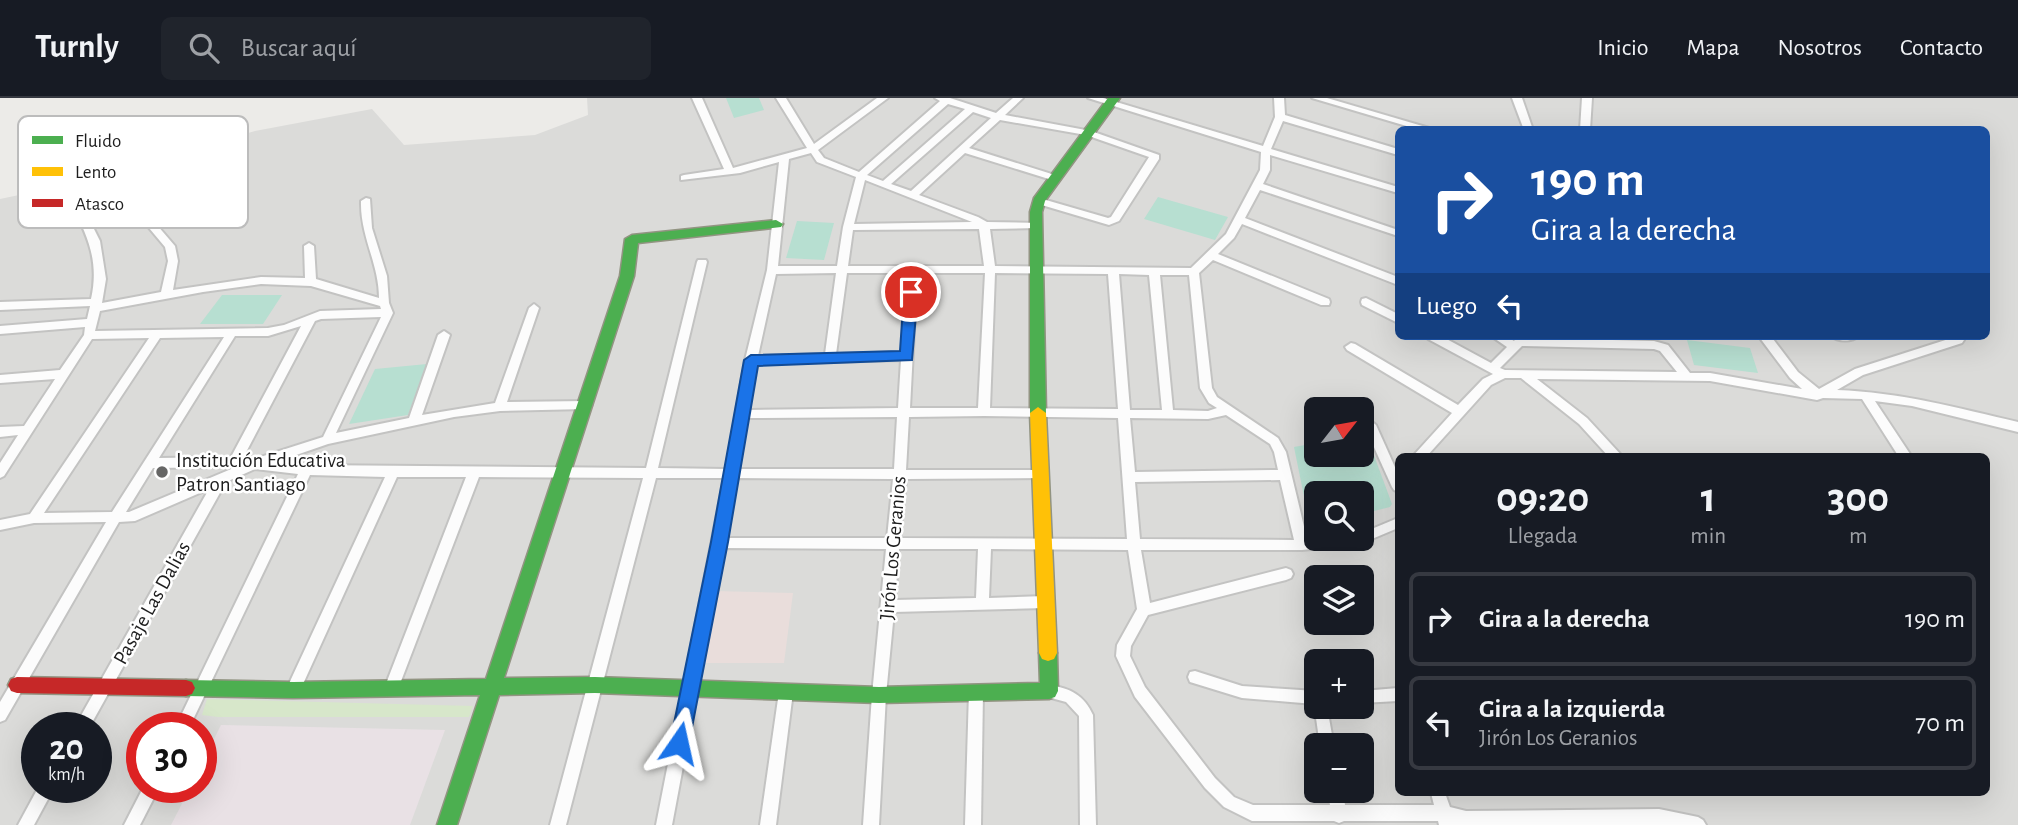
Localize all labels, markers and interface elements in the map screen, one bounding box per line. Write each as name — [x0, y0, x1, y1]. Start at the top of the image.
search box — [161, 17, 651, 80]
icon: search — [185, 29, 223, 67]
text: Turnly — [35, 31, 119, 64]
text: Buscar aquí — [241, 35, 357, 61]
text: Inicio — [1597, 36, 1648, 60]
text: Mapa — [1686, 36, 1740, 60]
text: Nosotros — [1778, 36, 1862, 60]
text: Contacto — [1900, 36, 1983, 60]
legend — [18, 116, 248, 228]
text: Fluido — [75, 132, 121, 151]
icon: right — [1416, 154, 1507, 245]
text: 190 m — [1531, 156, 1645, 205]
text: Lento — [75, 163, 116, 182]
text: Atasco — [75, 195, 124, 214]
text: Gira a la derecha — [1531, 214, 1736, 246]
pin — [881, 262, 941, 322]
icon: arrive — [892, 273, 930, 311]
icon: left — [1491, 287, 1529, 325]
text: Luego — [1416, 293, 1477, 319]
north arrow — [1304, 397, 1374, 467]
map controls — [1304, 397, 1374, 803]
place label: Institución Educativa Patron Santiago — [176, 450, 346, 495]
marker: Institución Educativa Patron Santiago — [154, 464, 170, 480]
street label: Jirón Los Geranios — [876, 475, 910, 621]
text: 09:20 — [1496, 477, 1589, 519]
text: 1 — [1701, 477, 1716, 519]
text: 300 — [1827, 477, 1889, 519]
button: search — [1304, 481, 1374, 551]
text: Llegada — [1508, 525, 1578, 548]
text: min — [1690, 525, 1726, 548]
text: m — [1849, 525, 1867, 548]
street label: Pasaje Las Dalias — [110, 538, 194, 668]
button: layers — [1304, 565, 1374, 635]
icon: right — [1420, 600, 1458, 638]
text: Gira a la derecha — [1479, 606, 1650, 632]
text: 190 m — [1905, 606, 1965, 632]
button: + — [1304, 649, 1374, 719]
text: Gira a la izquierda — [1479, 696, 1665, 722]
icon: left — [1420, 704, 1458, 742]
position arrow — [642, 706, 716, 780]
text: 70 m — [1915, 710, 1965, 736]
speed limit sign: 30 — [126, 712, 217, 803]
text: Jirón Los Geranios — [1479, 727, 1637, 750]
text: 20 — [49, 731, 84, 766]
button: − — [1304, 733, 1374, 803]
text: km/h — [48, 766, 85, 784]

